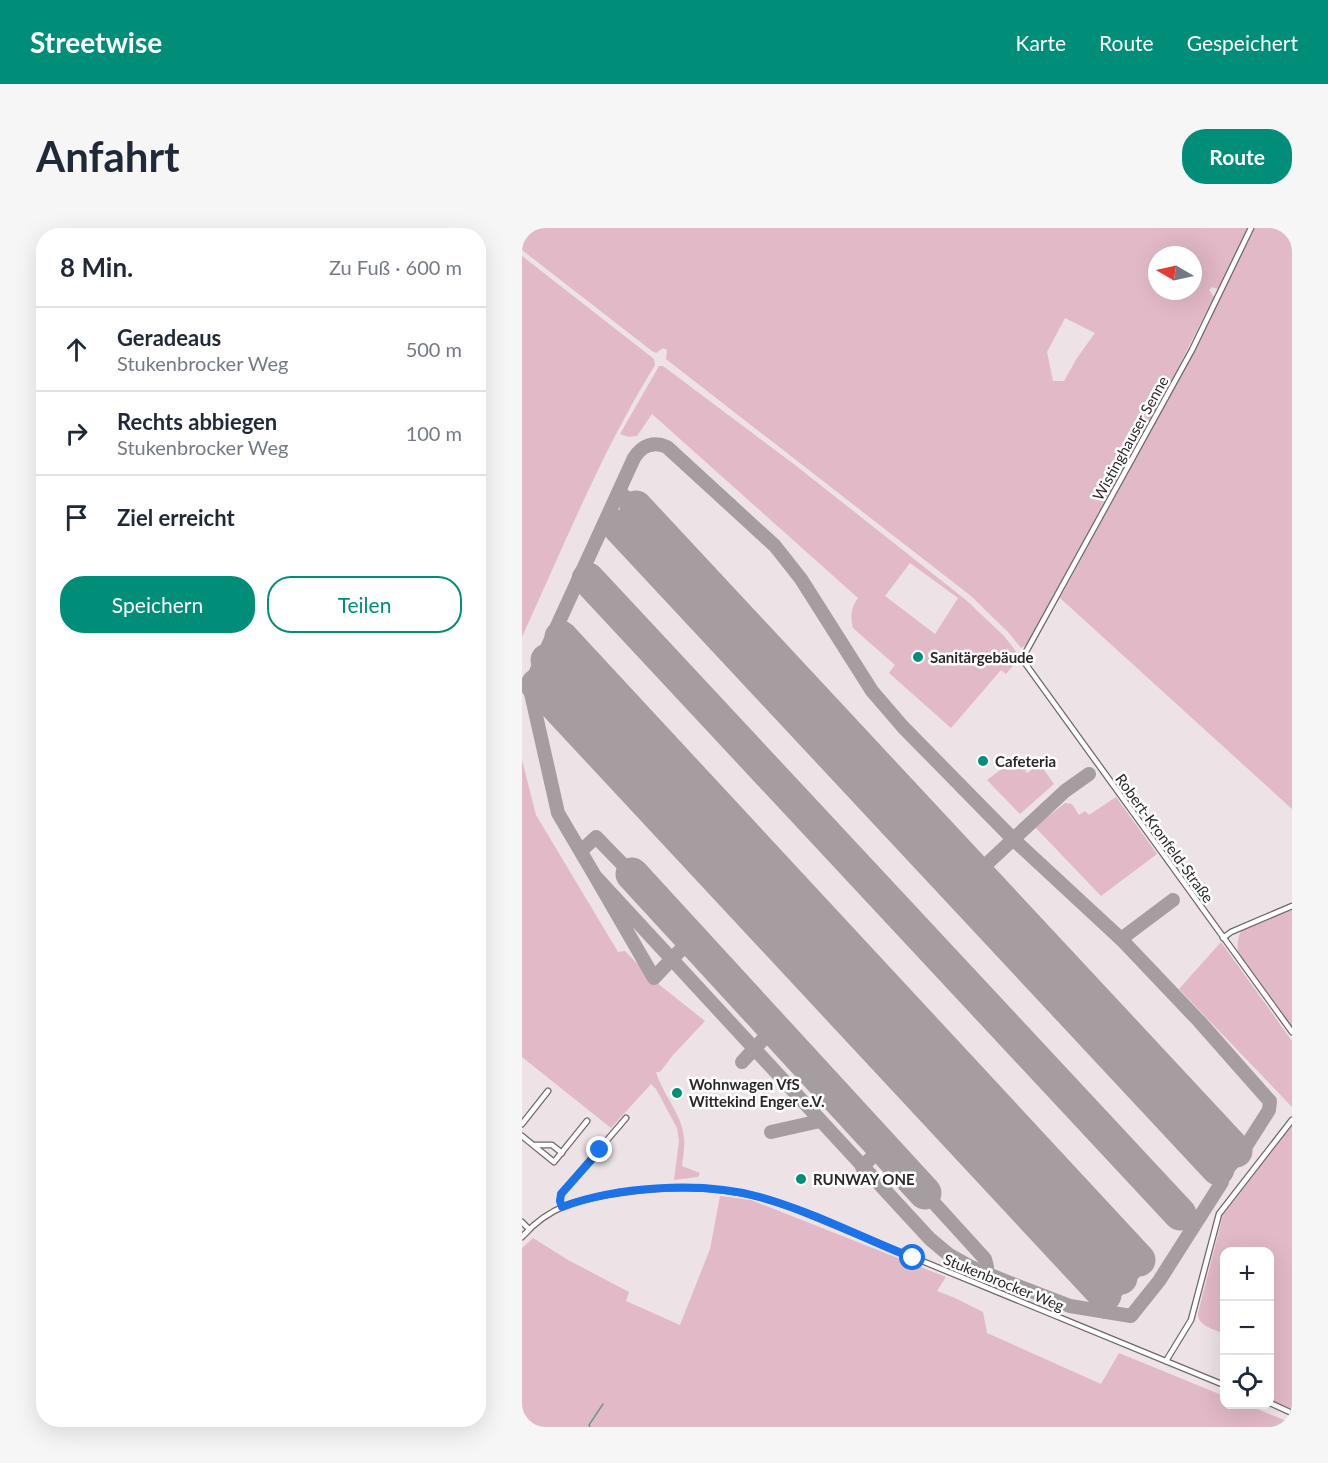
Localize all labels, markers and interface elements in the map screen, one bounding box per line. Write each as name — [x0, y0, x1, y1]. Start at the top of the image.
text: Streetwise — [30, 25, 162, 59]
text: Karte — [1016, 30, 1066, 55]
text: Route — [1099, 30, 1154, 55]
text: Gespeichert — [1187, 30, 1298, 55]
button: Route — [1182, 129, 1292, 184]
text: Anfahrt — [36, 131, 180, 181]
north arrow — [1148, 246, 1202, 300]
text: 8 Min. — [60, 251, 133, 283]
text: Zu Fuß · 600 m — [329, 255, 462, 279]
text: Geradeaus — [117, 324, 221, 351]
icon: ahead — [60, 333, 93, 366]
text: 500 m — [406, 337, 462, 361]
text: Stukenbrocker Weg — [117, 351, 288, 375]
street label: Wistinghauser Senne — [1088, 373, 1172, 503]
text: Rechts abbiegen — [117, 408, 277, 435]
icon: right — [60, 417, 93, 450]
text: 100 m — [406, 421, 462, 445]
text: Stukenbrocker Weg — [117, 435, 288, 459]
icon: arrive — [60, 501, 93, 534]
text: Ziel erreicht — [117, 504, 235, 531]
button: Speichern — [60, 576, 255, 633]
button: Teilen — [267, 576, 462, 633]
place label: Sanitärgebäude — [930, 648, 1034, 666]
marker: Sanitärgebäude — [911, 650, 925, 664]
place label: Cafeteria — [995, 752, 1056, 770]
marker: Cafeteria — [976, 754, 990, 768]
street label: Robert-Kronfeld-Straße — [1112, 770, 1218, 906]
place label: Wohnwagen VfS Wittekind Enger e.V. — [689, 1075, 825, 1110]
marker: Wohnwagen VfS Wittekind Enger e.V. — [670, 1086, 684, 1100]
route end — [586, 1136, 612, 1162]
place label: RUNWAY ONE — [813, 1170, 915, 1188]
marker: RUNWAY ONE — [794, 1172, 808, 1186]
route start — [899, 1244, 925, 1270]
map controls — [1220, 1247, 1274, 1409]
button: + — [1220, 1247, 1274, 1301]
street label: Stukenbrocker Weg — [941, 1250, 1067, 1314]
button: − — [1220, 1301, 1274, 1355]
button: locate — [1220, 1355, 1274, 1409]

